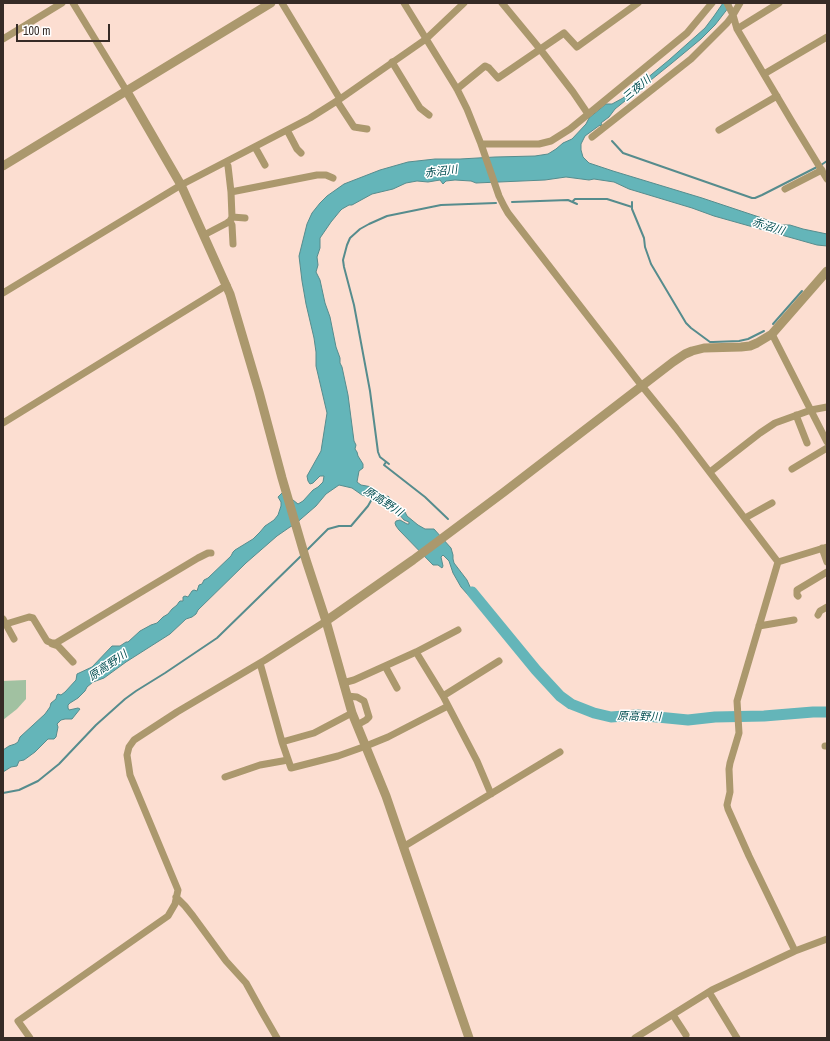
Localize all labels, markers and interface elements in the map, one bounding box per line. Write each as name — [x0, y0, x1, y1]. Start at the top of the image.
scale bar — [18, 16, 112, 42]
text: 100 m — [23, 23, 50, 39]
water label: 三夜川 — [620, 73, 654, 105]
water label: 赤沼川 — [424, 163, 458, 181]
water label: 赤沼川 — [750, 216, 786, 238]
water label: 原高野川 — [361, 484, 405, 520]
water label: 原高野川 — [86, 648, 130, 684]
water label: 原高野川 — [617, 710, 661, 724]

